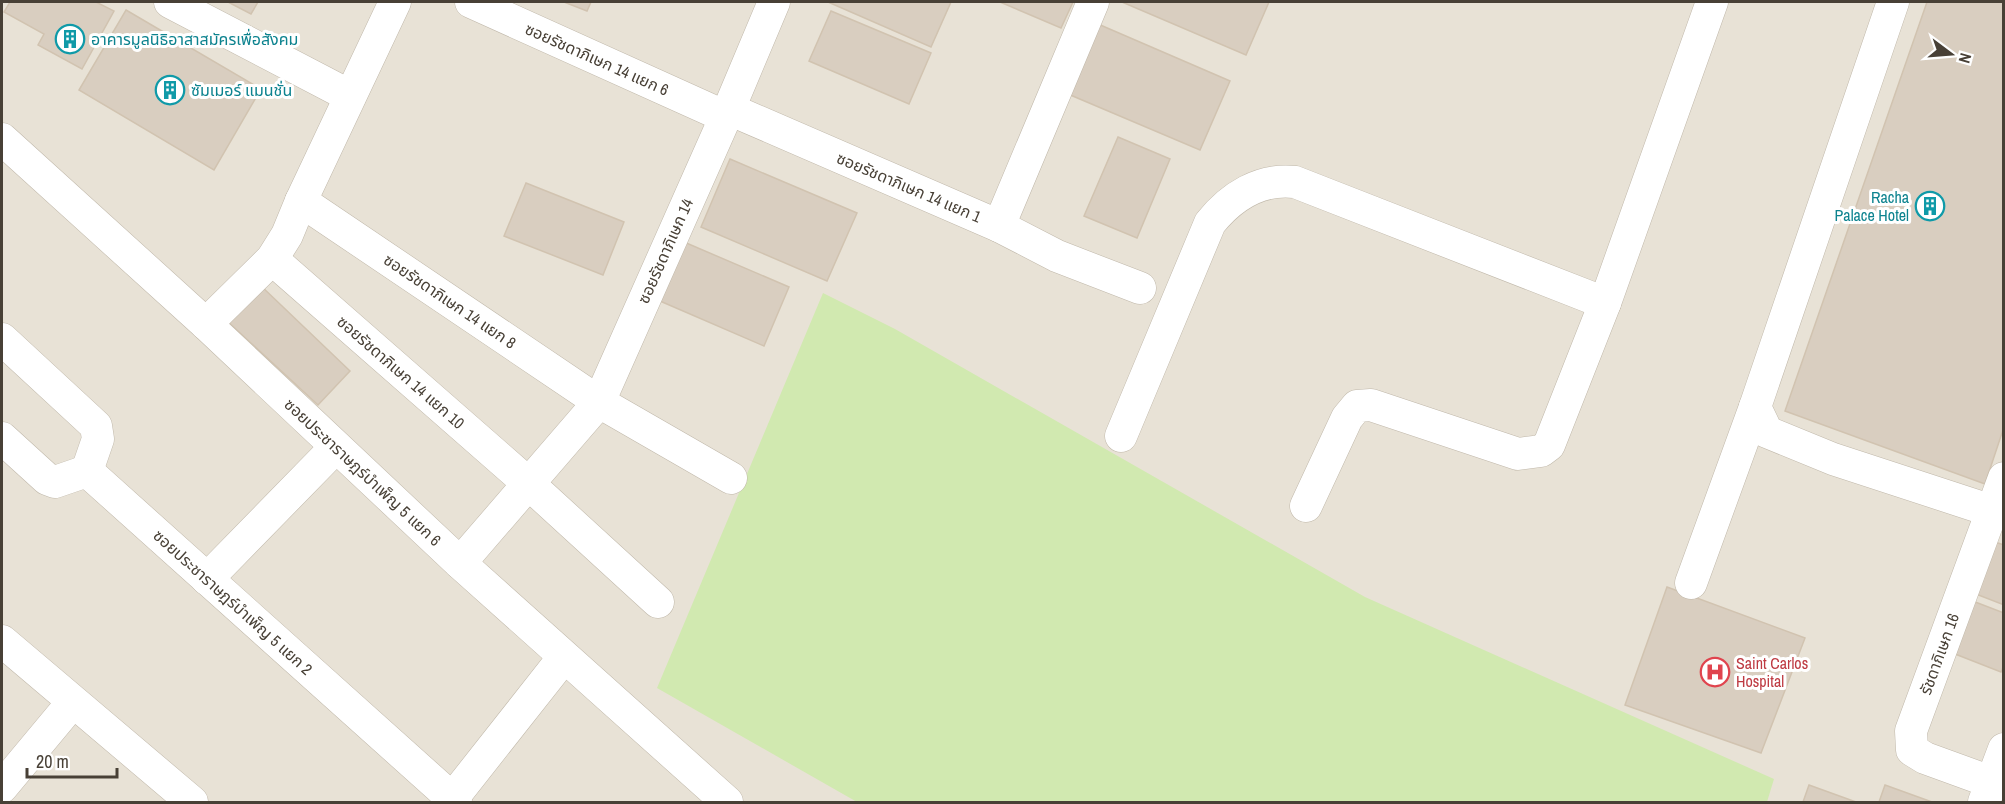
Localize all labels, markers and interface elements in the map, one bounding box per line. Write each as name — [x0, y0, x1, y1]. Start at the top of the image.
street label: ซอยรัชดาภิเษก 14 แยก 6 — [522, 17, 672, 101]
building icon: อาคารมูลนิธิอาสาสมัครเพื่อสังคม — [54, 23, 86, 55]
north arrow — [1921, 24, 1981, 84]
place label: อาคารมูลนิธิอาสาสมัครเพื่อสังคม — [91, 28, 298, 50]
text: N — [1954, 51, 1977, 66]
building icon: ซัมเมอร์ แมนชั่น — [154, 74, 186, 106]
place label: ซัมเมอร์ แมนชั่น — [191, 79, 292, 101]
street label: ซอยรัชดาภิเษก 14 แยก 1 — [833, 147, 985, 228]
place label: Racha Palace Hotel — [1835, 186, 1910, 226]
building icon: Racha Palace Hotel — [1914, 190, 1946, 222]
street label: ซอยรัชดาภิเษก 14 — [632, 195, 698, 307]
street label: ซอยรัชดาภิเษก 14 แยก 8 — [380, 249, 520, 353]
street label: ซอยรัชดาภิเษก 14 แยก 10 — [332, 310, 470, 434]
street label: ซอยประชาราษฎร์บำเพ็ญ 5 แยก 6 — [280, 393, 446, 551]
street label: ซอยประชาราษฎร์บำเพ็ญ 5 แยก 2 — [149, 524, 317, 680]
street label: รัชดาภิเษก 16 — [1914, 610, 1964, 698]
place label: Saint Carlos Hospital — [1736, 652, 1808, 692]
hospital icon: Saint Carlos Hospital — [1699, 656, 1731, 688]
scale bar — [27, 741, 117, 779]
text: 20 m — [36, 749, 69, 774]

